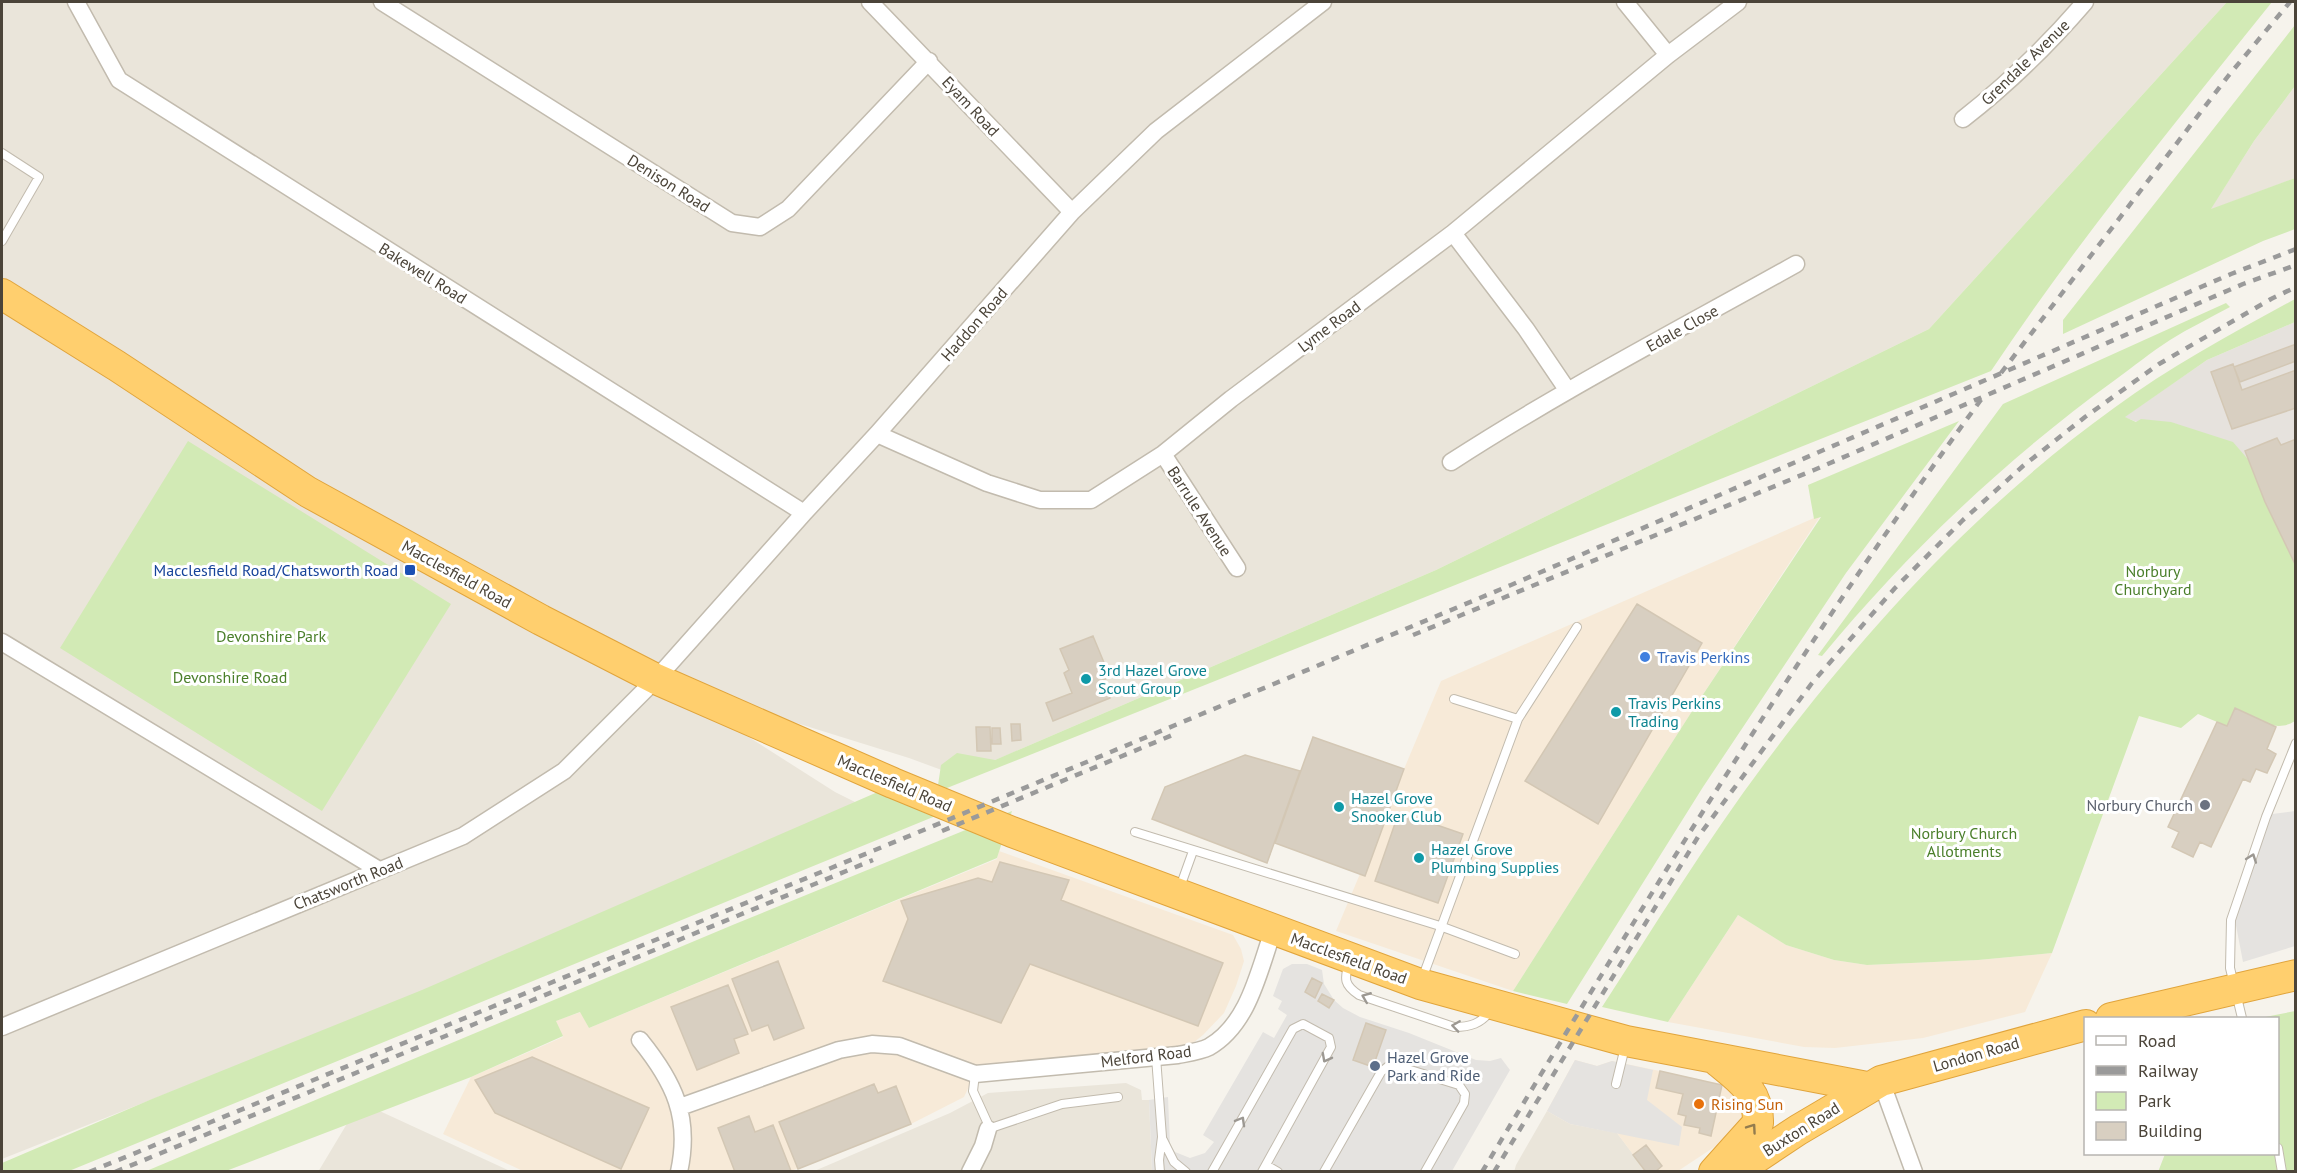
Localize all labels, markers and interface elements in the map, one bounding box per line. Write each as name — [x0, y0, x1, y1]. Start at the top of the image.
street label: Grendale Avenue — [1977, 15, 2073, 109]
street label: Eyam Road — [938, 72, 1004, 140]
street label: Denison Road — [624, 150, 714, 216]
street label: Bakewell Road — [375, 238, 471, 308]
street label: Haddon Road — [936, 283, 1012, 365]
street label: Lyme Road — [1294, 296, 1364, 356]
street label: Edale Close — [1642, 300, 1722, 356]
street label: Barrule Avenue — [1163, 462, 1237, 560]
street label: Macclesfield Road — [399, 536, 515, 612]
place label: Macclesfield Road/Chatsworth Road — [154, 560, 398, 580]
park label: Norbury Churchyard — [2114, 561, 2192, 599]
marker: Macclesfield Road/Chatsworth Road — [403, 563, 417, 577]
park label: Devonshire Park — [216, 626, 326, 646]
place label: Travis Perkins — [1657, 647, 1750, 667]
marker: Travis Perkins — [1638, 650, 1652, 664]
place label: 3rd Hazel Grove Scout Group — [1098, 660, 1207, 698]
park label: Devonshire Road — [173, 667, 287, 687]
marker: 3rd Hazel Grove Scout Group — [1079, 672, 1093, 686]
place label: Travis Perkins Trading — [1628, 693, 1721, 731]
marker: Travis Perkins Trading — [1609, 705, 1623, 719]
street label: Macclesfield Road — [835, 750, 955, 816]
place label: Hazel Grove Snooker Club — [1351, 788, 1442, 826]
place label: Norbury Church — [2086, 795, 2193, 815]
marker: Norbury Church — [2198, 798, 2212, 812]
marker: Hazel Grove Snooker Club — [1332, 800, 1346, 814]
park label: Norbury Church Allotments — [1911, 823, 2017, 861]
place label: Hazel Grove Plumbing Supplies — [1431, 839, 1559, 877]
marker: Hazel Grove Plumbing Supplies — [1412, 851, 1426, 865]
street label: Chatsworth Road — [290, 852, 406, 914]
one-way arrow — [2244, 853, 2257, 864]
street label: Macclesfield Road — [1288, 928, 1410, 988]
one-way arrow — [1361, 992, 1372, 1004]
legend — [2084, 1017, 2279, 1155]
one-way arrow — [1451, 1020, 1461, 1032]
text: Road — [2138, 1029, 2176, 1052]
street label: London Road — [1931, 1032, 2021, 1076]
street label: Melford Road — [1100, 1041, 1192, 1071]
place label: Hazel Grove Park and Ride — [1387, 1047, 1480, 1085]
one-way arrow — [1322, 1052, 1333, 1062]
marker: Hazel Grove Park and Ride — [1368, 1059, 1382, 1073]
text: Railway — [2138, 1059, 2199, 1082]
text: Park — [2138, 1089, 2171, 1112]
place label: Rising Sun — [1711, 1094, 1783, 1114]
marker: Rising Sun — [1692, 1097, 1706, 1111]
street label: Buxton Road — [1759, 1097, 1843, 1161]
one-way arrow — [1233, 1117, 1245, 1127]
text: Building — [2138, 1119, 2202, 1142]
one-way arrow — [1745, 1123, 1756, 1134]

